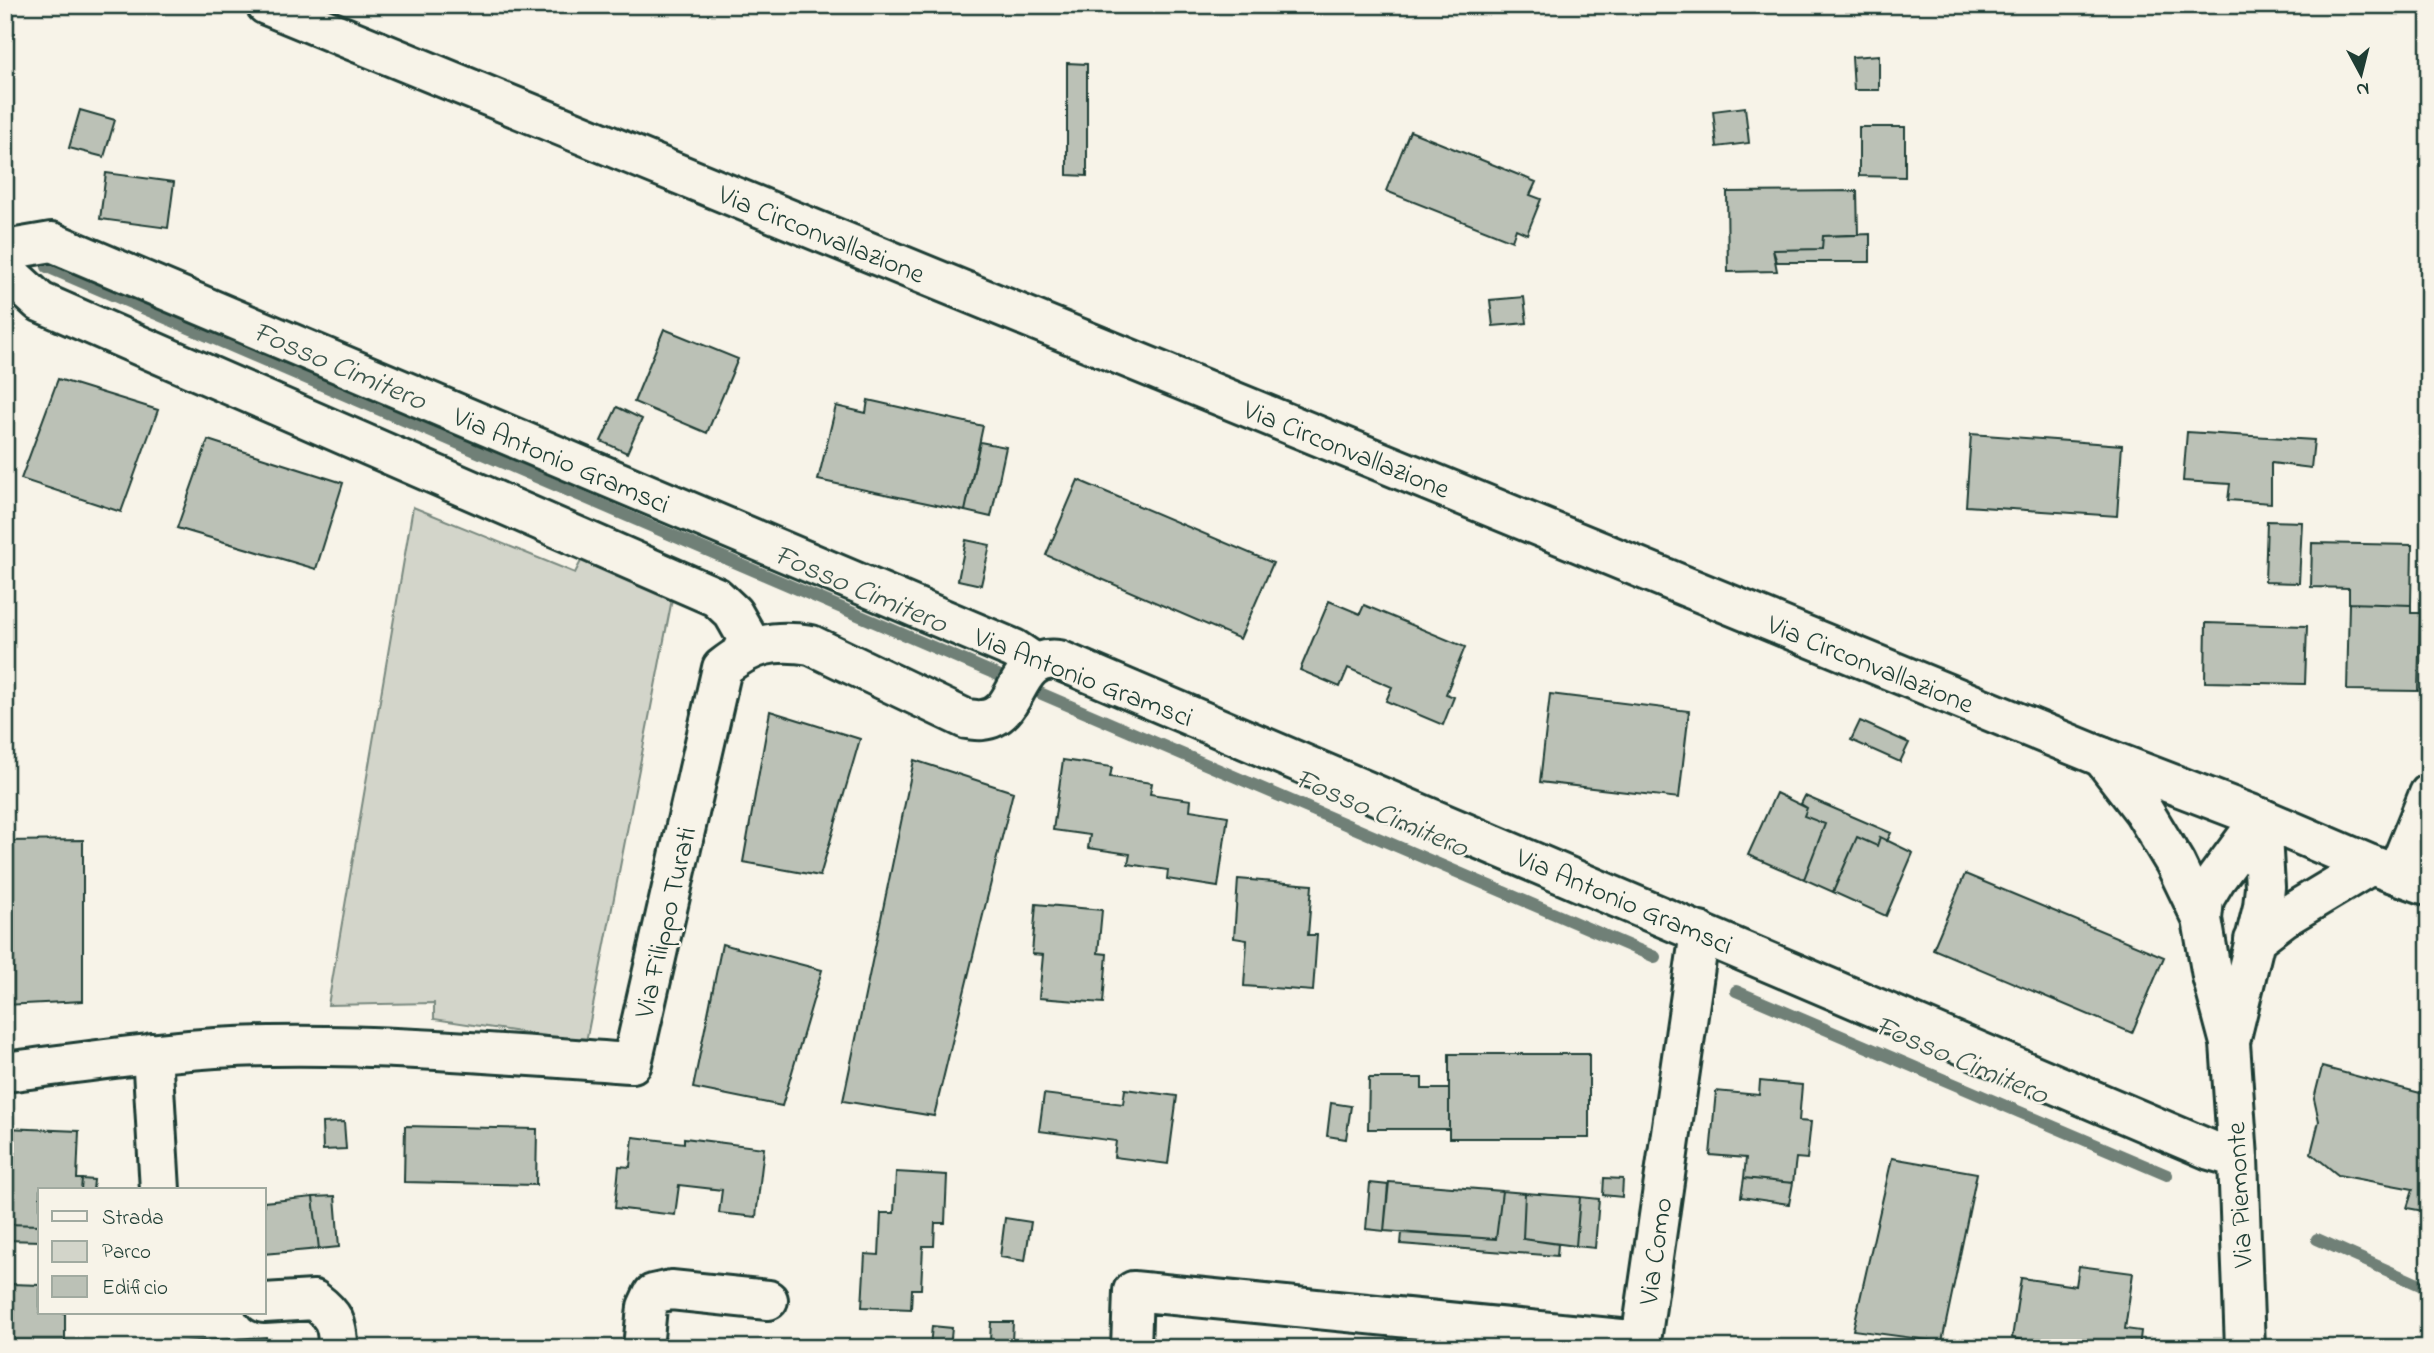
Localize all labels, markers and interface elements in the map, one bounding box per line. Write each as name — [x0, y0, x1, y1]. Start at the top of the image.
north arrow — [2326, 38, 2396, 108]
text: N — [2355, 74, 2371, 103]
street label: Via Circonvallazione — [710, 176, 931, 297]
water label: Fosso Cimitero — [245, 311, 434, 425]
street label: Via Circonvallazione — [1235, 391, 1456, 512]
street label: Via Antonio Gramsci — [445, 398, 675, 526]
water label: Fosso Cimitero — [766, 534, 955, 648]
street label: Via Circonvallazione — [1759, 606, 1980, 727]
street label: Via Antonio Gramsci — [966, 618, 1198, 740]
water label: Fosso Cimitero — [1287, 758, 1476, 872]
street label: Via Filippo Turati — [625, 823, 709, 1023]
street label: Via Antonio Gramsci — [1508, 839, 1738, 967]
water label: Fosso Cimitero — [1867, 1005, 2056, 1119]
street label: Via Piemonte — [2217, 1120, 2266, 1270]
legend — [38, 1188, 266, 1314]
street label: Via Como — [1630, 1195, 1685, 1309]
text: Strada — [102, 1204, 164, 1234]
text: Parco — [102, 1238, 151, 1268]
text: Edificio — [102, 1274, 168, 1304]

